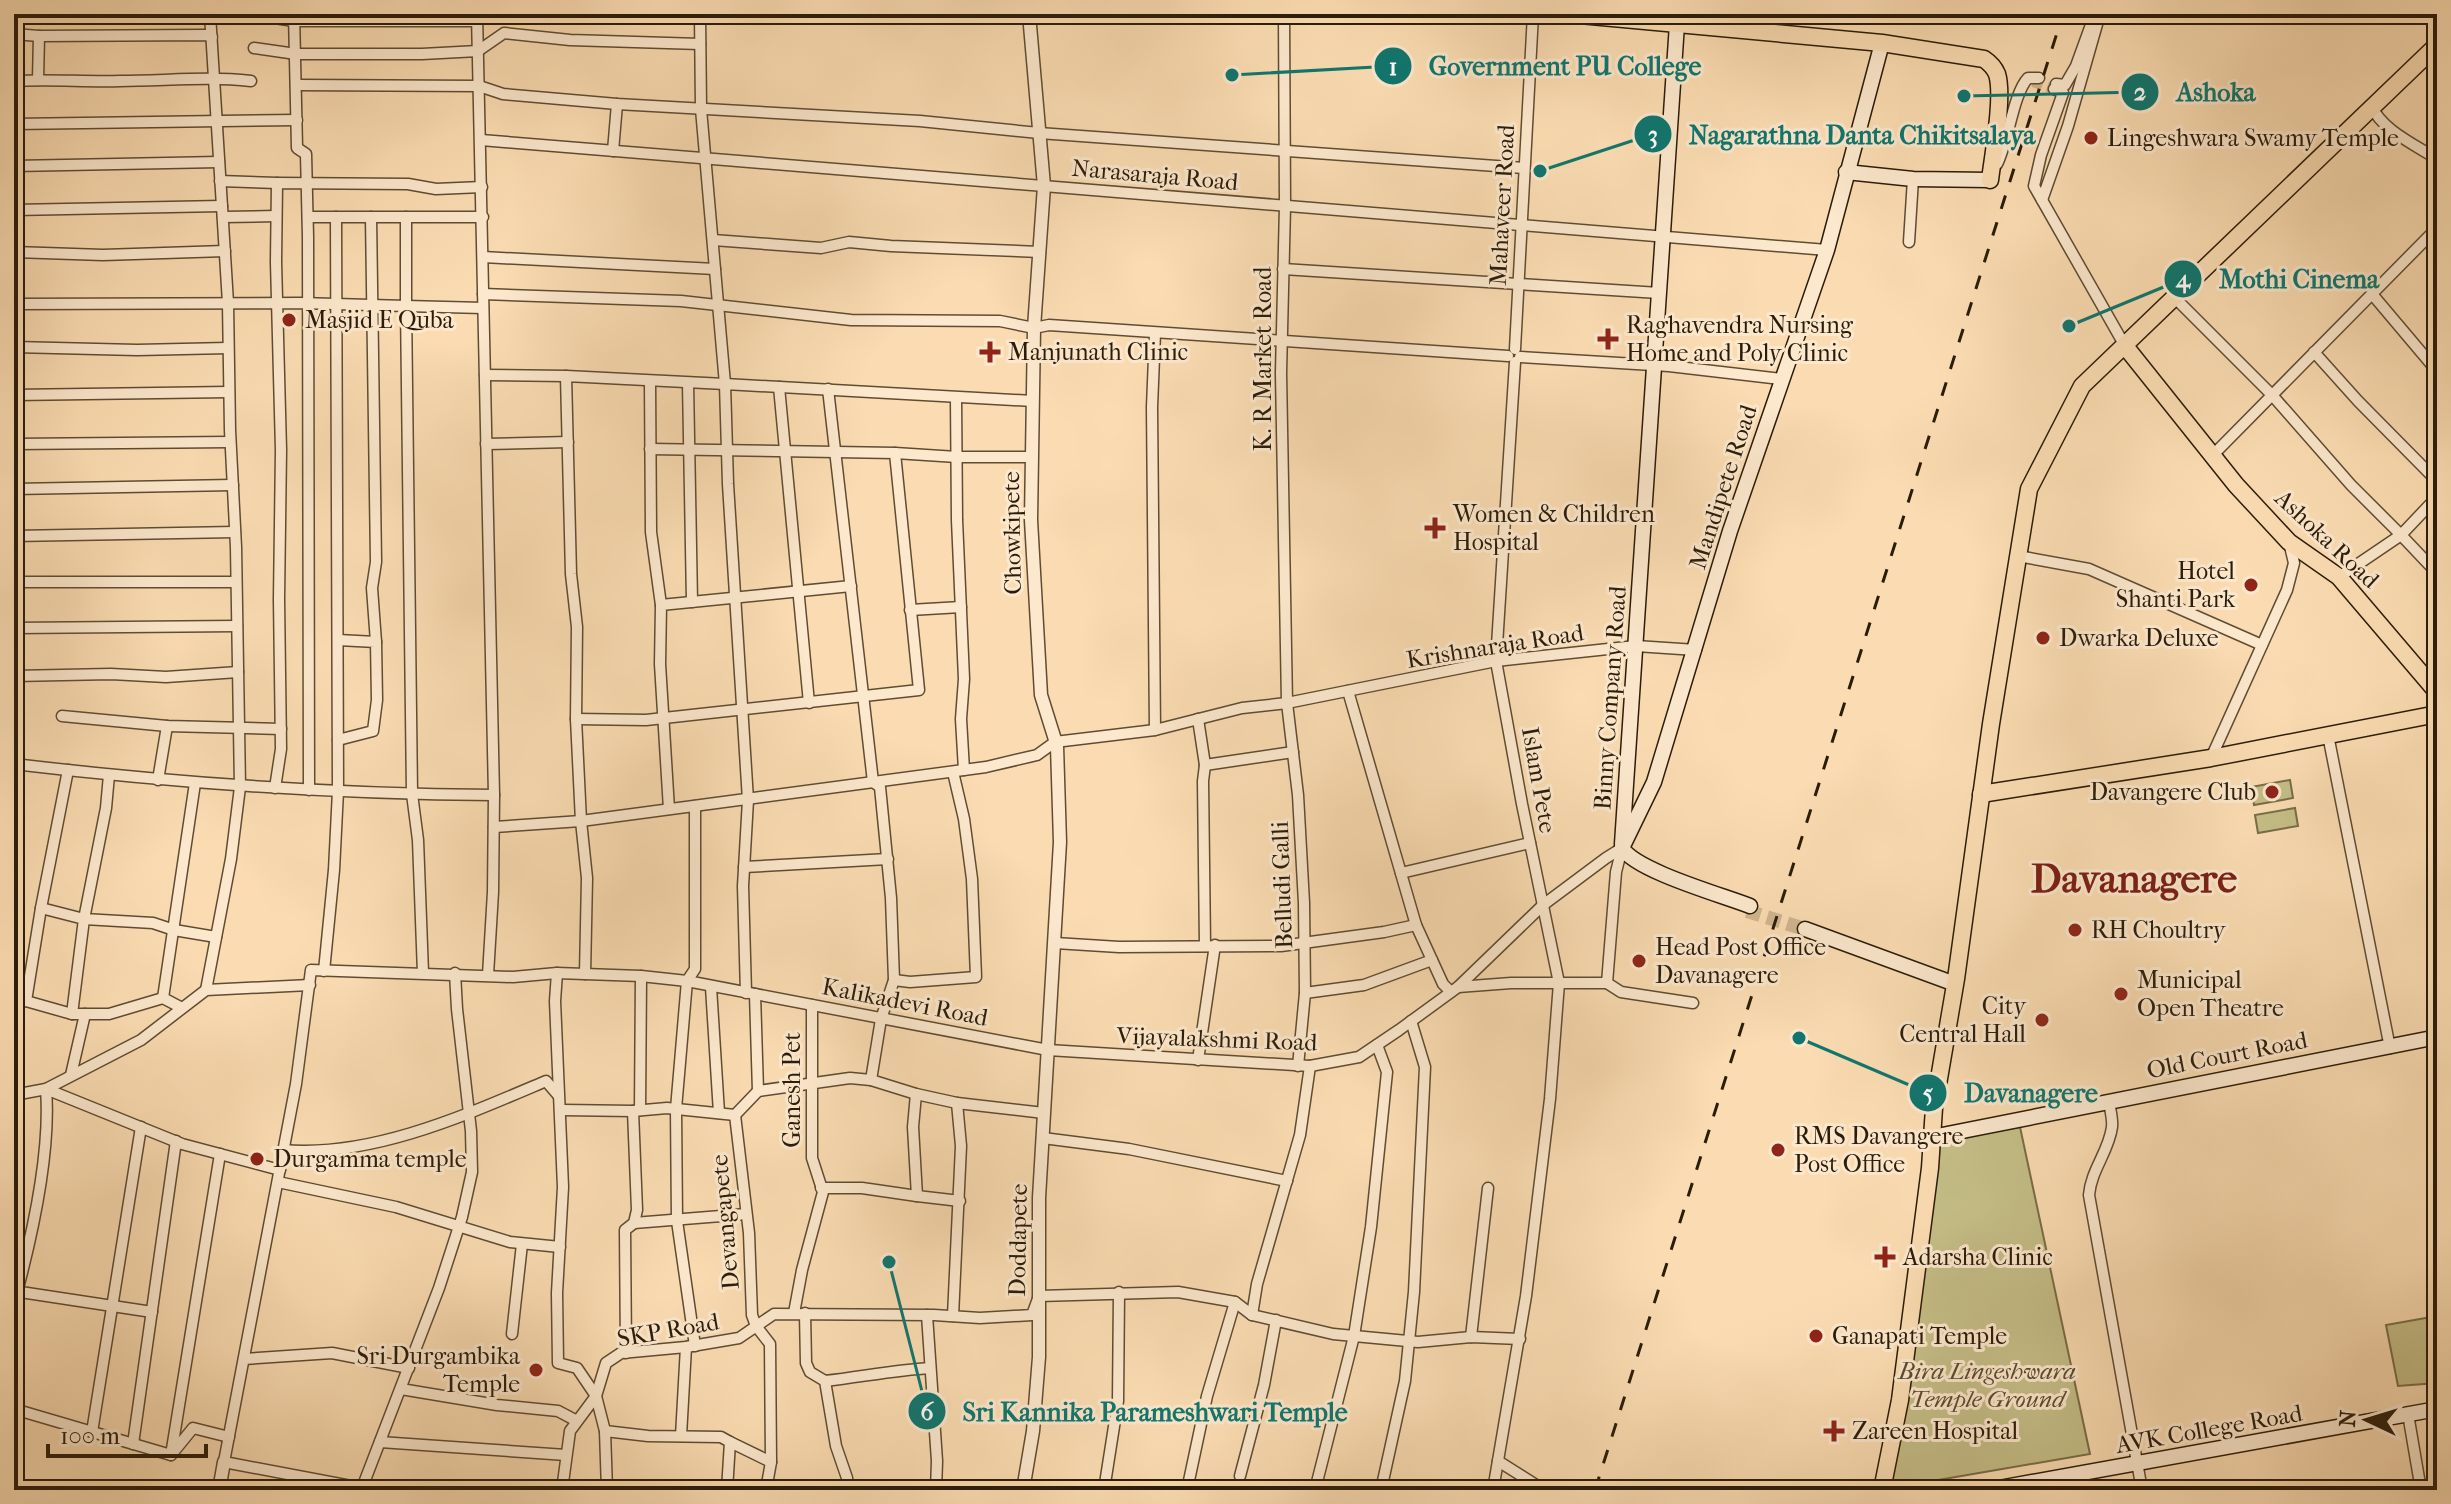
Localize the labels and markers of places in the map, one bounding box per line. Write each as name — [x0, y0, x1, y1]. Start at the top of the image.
callout: Government PU College — [1373, 41, 1717, 91]
callout: Ashoka — [2120, 67, 2271, 117]
callout: Nagarathna Danta Chikitsalaya — [1633, 109, 2051, 159]
place label: Lingeshwara Swamy Temple — [2107, 124, 2399, 152]
marker: Lingeshwara Swamy Temple — [2082, 129, 2100, 147]
callout: Mothi Cinema — [2163, 254, 2395, 304]
place label: Masjid E Quba — [305, 306, 455, 334]
marker: Masjid E Quba — [280, 311, 298, 329]
place label: Raghavendra Nursing Home and Poly Clinic — [1626, 311, 1854, 367]
marker: Raghavendra Nursing Home and Poly Clinic — [1597, 328, 1619, 350]
place label: Manjunath Clinic — [1008, 338, 1188, 366]
marker: Manjunath Clinic — [979, 341, 1001, 363]
place label: Women & Children Hospital — [1452, 500, 1655, 556]
marker: Women & Children Hospital — [1424, 517, 1446, 539]
place label: Hotel Shanti Park — [2116, 557, 2236, 613]
marker: Hotel Shanti Park — [2242, 576, 2260, 594]
place label: Dwarka Deluxe — [2059, 624, 2219, 652]
marker: Dwarka Deluxe — [2034, 629, 2052, 647]
place label: Davangere Club — [2090, 778, 2256, 806]
marker: Davangere Club — [2263, 783, 2281, 801]
place label: RH Choultry — [2091, 916, 2227, 944]
marker: RH Choultry — [2066, 921, 2084, 939]
place label: Head Post Office Davanagere — [1655, 933, 1826, 989]
marker: Head Post Office Davanagere — [1630, 952, 1648, 970]
place label: Municipal Open Theatre — [2137, 966, 2284, 1022]
marker: Municipal Open Theatre — [2112, 985, 2130, 1003]
place label: City Central Hall — [1899, 992, 2027, 1048]
marker: City Central Hall — [2033, 1011, 2051, 1029]
callout: Davanagere — [1908, 1068, 2114, 1118]
place label: RMS Davangere Post Office — [1794, 1122, 1963, 1178]
marker: RMS Davangere Post Office — [1769, 1141, 1787, 1159]
place label: Durgamma temple — [273, 1145, 467, 1173]
marker: Durgamma temple — [248, 1150, 266, 1168]
place label: Adarsha Clinic — [1902, 1243, 2053, 1271]
marker: Adarsha Clinic — [1874, 1246, 1896, 1268]
place label: Ganapati Temple — [1832, 1322, 2007, 1350]
marker: Ganapati Temple — [1807, 1327, 1825, 1345]
place label: Sri Durgambika Temple — [356, 1342, 521, 1398]
marker: Sri Durgambika Temple — [527, 1361, 545, 1379]
callout: Sri Kannika Parameshwari Temple — [907, 1386, 1364, 1436]
place label: Zareen Hospital — [1852, 1417, 2018, 1445]
marker: Zareen Hospital — [1823, 1420, 1845, 1442]

